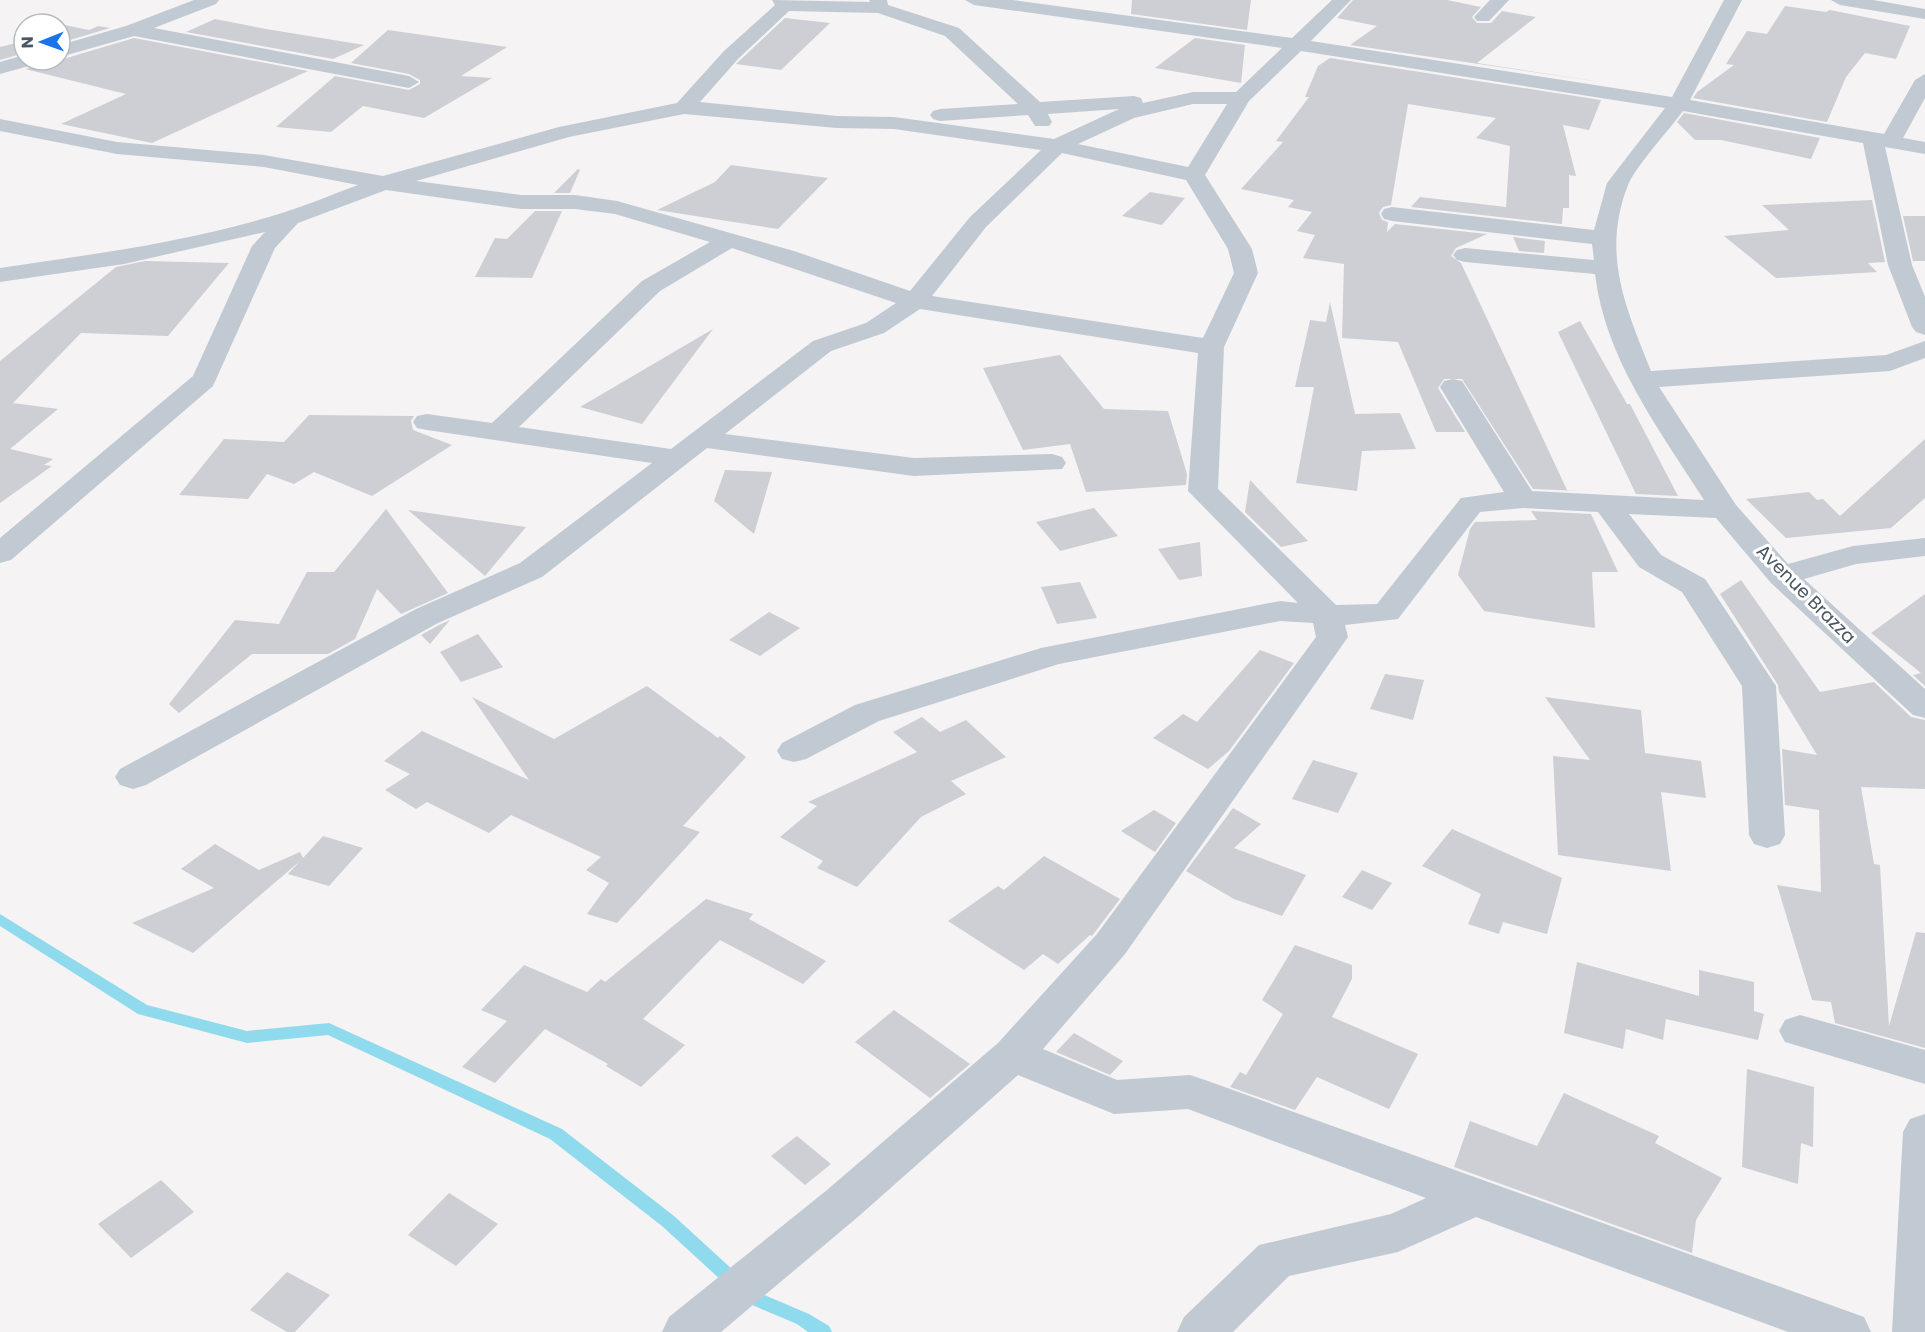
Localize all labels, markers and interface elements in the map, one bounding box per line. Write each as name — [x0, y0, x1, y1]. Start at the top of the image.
north arrow — [12, 12, 72, 72]
text: N — [16, 36, 39, 48]
street label: Avenue Brazza — [1751, 539, 1861, 649]

